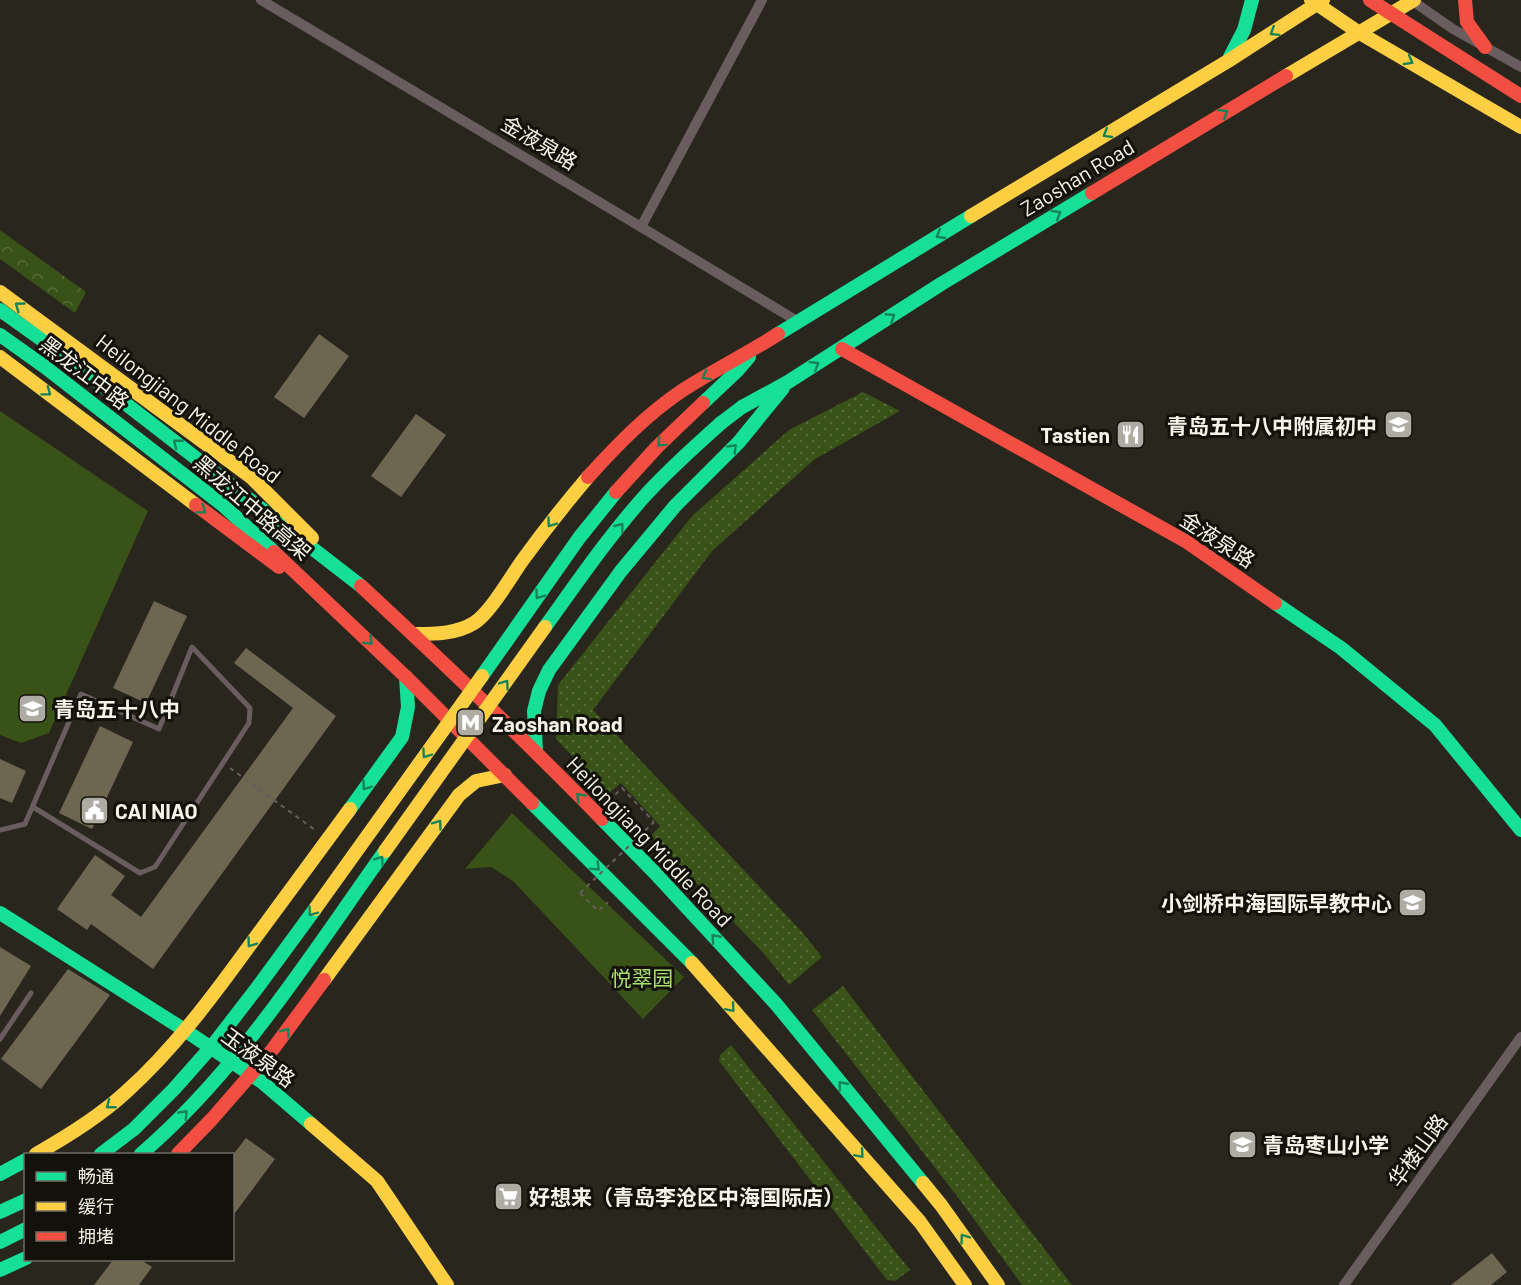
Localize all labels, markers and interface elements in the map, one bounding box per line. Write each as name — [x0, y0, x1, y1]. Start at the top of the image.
one-way arrow — [1269, 24, 1280, 35]
one-way arrow — [1402, 54, 1413, 65]
one-way arrow — [1218, 109, 1228, 121]
street label: 金液泉路 — [498, 110, 582, 174]
one-way arrow — [1103, 126, 1113, 138]
street label: Zaoshan Road — [1016, 133, 1138, 221]
one-way arrow — [1051, 210, 1061, 221]
one-way arrow — [936, 227, 946, 239]
one-way arrow — [14, 302, 25, 313]
one-way arrow — [885, 312, 895, 324]
street label: Heilongjiang Middle Road — [92, 328, 286, 488]
street label: 黑龙江中路 — [36, 330, 134, 414]
one-way arrow — [809, 361, 819, 373]
one-way arrow — [702, 369, 712, 380]
one-way arrow — [40, 385, 51, 396]
school or university icon: 青岛五十八中附属初中 — [1382, 409, 1414, 441]
place label: 青岛五十八中附属初中 — [1167, 413, 1377, 438]
restaurant icon: Tastien — [1115, 418, 1147, 450]
place label: Tastien — [1041, 422, 1110, 447]
one-way arrow — [657, 436, 668, 447]
one-way arrow — [172, 439, 183, 450]
one-way arrow — [725, 445, 736, 456]
street label: 黑龙江中路高架 — [189, 449, 317, 565]
one-way arrow — [195, 503, 206, 514]
street label: 金液泉路 — [1176, 506, 1260, 572]
one-way arrow — [547, 517, 558, 528]
one-way arrow — [612, 523, 623, 534]
one-way arrow — [535, 588, 546, 599]
one-way arrow — [362, 634, 373, 645]
one-way arrow — [498, 680, 509, 691]
school or university icon: 青岛五十八中 — [17, 692, 49, 724]
place label: 青岛五十八中 — [54, 696, 180, 721]
metro station icon: Zaoshan Road — [455, 707, 487, 739]
place label: Zaoshan Road — [492, 711, 623, 736]
one-way arrow — [422, 747, 433, 758]
street label: Heilongjiang Middle Road — [562, 751, 738, 931]
one-way arrow — [362, 779, 373, 790]
one-way arrow — [577, 793, 588, 804]
public building icon: CAI NIAO — [78, 794, 110, 826]
place label: CAI NIAO — [115, 798, 197, 823]
one-way arrow — [431, 819, 442, 830]
one-way arrow — [372, 856, 383, 867]
one-way arrow — [589, 860, 600, 870]
school or university icon: 小剑桥中海国际早教中心 — [1397, 886, 1429, 918]
place label: 小剑桥中海国际早教中心 — [1161, 890, 1392, 915]
one-way arrow — [308, 906, 319, 917]
one-way arrow — [711, 934, 722, 945]
one-way arrow — [248, 937, 259, 948]
park label: 悦翠园 — [611, 965, 674, 990]
one-way arrow — [724, 1001, 735, 1011]
street label: 玉液泉路 — [218, 1022, 300, 1092]
one-way arrow — [279, 1027, 290, 1038]
one-way arrow — [839, 1081, 850, 1092]
one-way arrow — [106, 1098, 117, 1109]
street label: 华楼山路 — [1382, 1109, 1452, 1191]
one-way arrow — [176, 1110, 187, 1121]
school or university icon: 青岛枣山小学 — [1226, 1128, 1258, 1160]
place label: 青岛枣山小学 — [1263, 1132, 1389, 1157]
one-way arrow — [853, 1147, 864, 1158]
legend — [24, 1153, 234, 1261]
text: 畅通 — [78, 1165, 114, 1187]
supermarket icon: 好想来（青岛李沧区中海国际店） — [492, 1180, 524, 1212]
place label: 好想来（青岛李沧区中海国际店） — [529, 1184, 844, 1209]
text: 缓行 — [78, 1195, 114, 1217]
text: 拥堵 — [78, 1225, 114, 1247]
one-way arrow — [960, 1233, 971, 1244]

